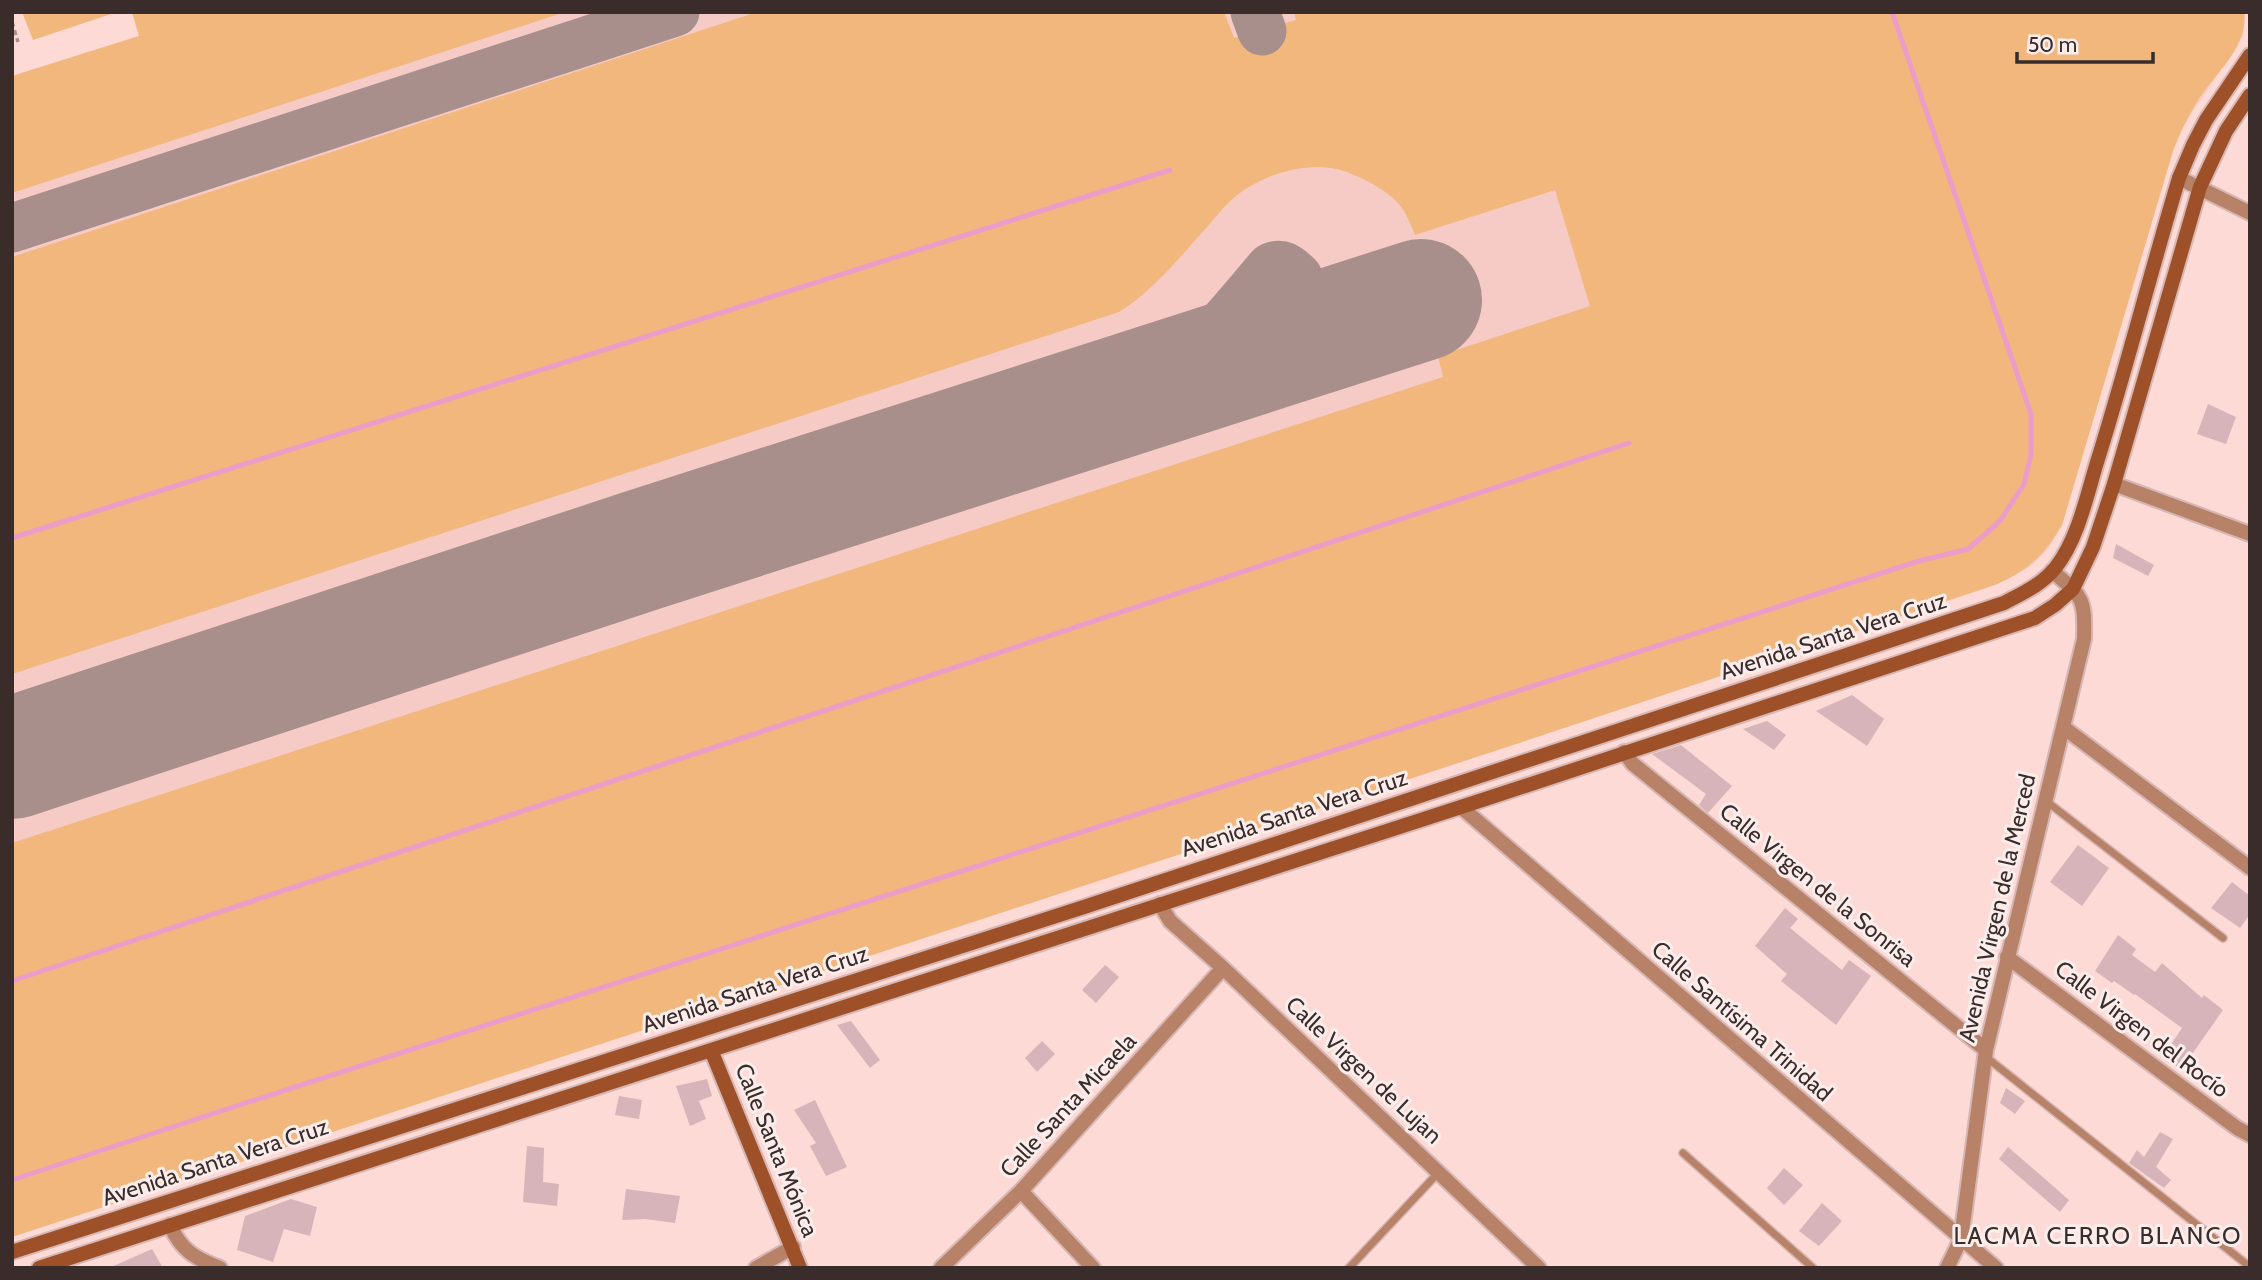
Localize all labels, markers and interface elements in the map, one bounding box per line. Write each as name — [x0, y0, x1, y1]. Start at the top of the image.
scale bar — [2017, 21, 2154, 65]
text: 50 m — [2028, 32, 2077, 57]
street label: Avenida Santa Vera Cruz — [1716, 586, 1950, 686]
street label: Avenida Santa Vera Cruz — [1177, 763, 1411, 863]
street label: Avenida Virgen de la Merced — [1952, 771, 2042, 1045]
street label: Calle Virgen de la Sonrisa — [1714, 797, 1922, 973]
street label: Calle Santísima Trinidad — [1646, 935, 1838, 1107]
street label: Avenida Santa Vera Cruz — [638, 939, 872, 1039]
street label: Calle Virgen del Rocío — [2050, 955, 2234, 1103]
street label: Calle Virgen de Lujan — [1280, 990, 1448, 1150]
street label: Calle Santa Micaela — [994, 1027, 1142, 1183]
street label: Calle Santa Mónica — [730, 1059, 824, 1241]
street label: Avenida Santa Vera Cruz — [98, 1112, 332, 1212]
district label: LACMA CERRO BLANCO — [1954, 1221, 2242, 1250]

